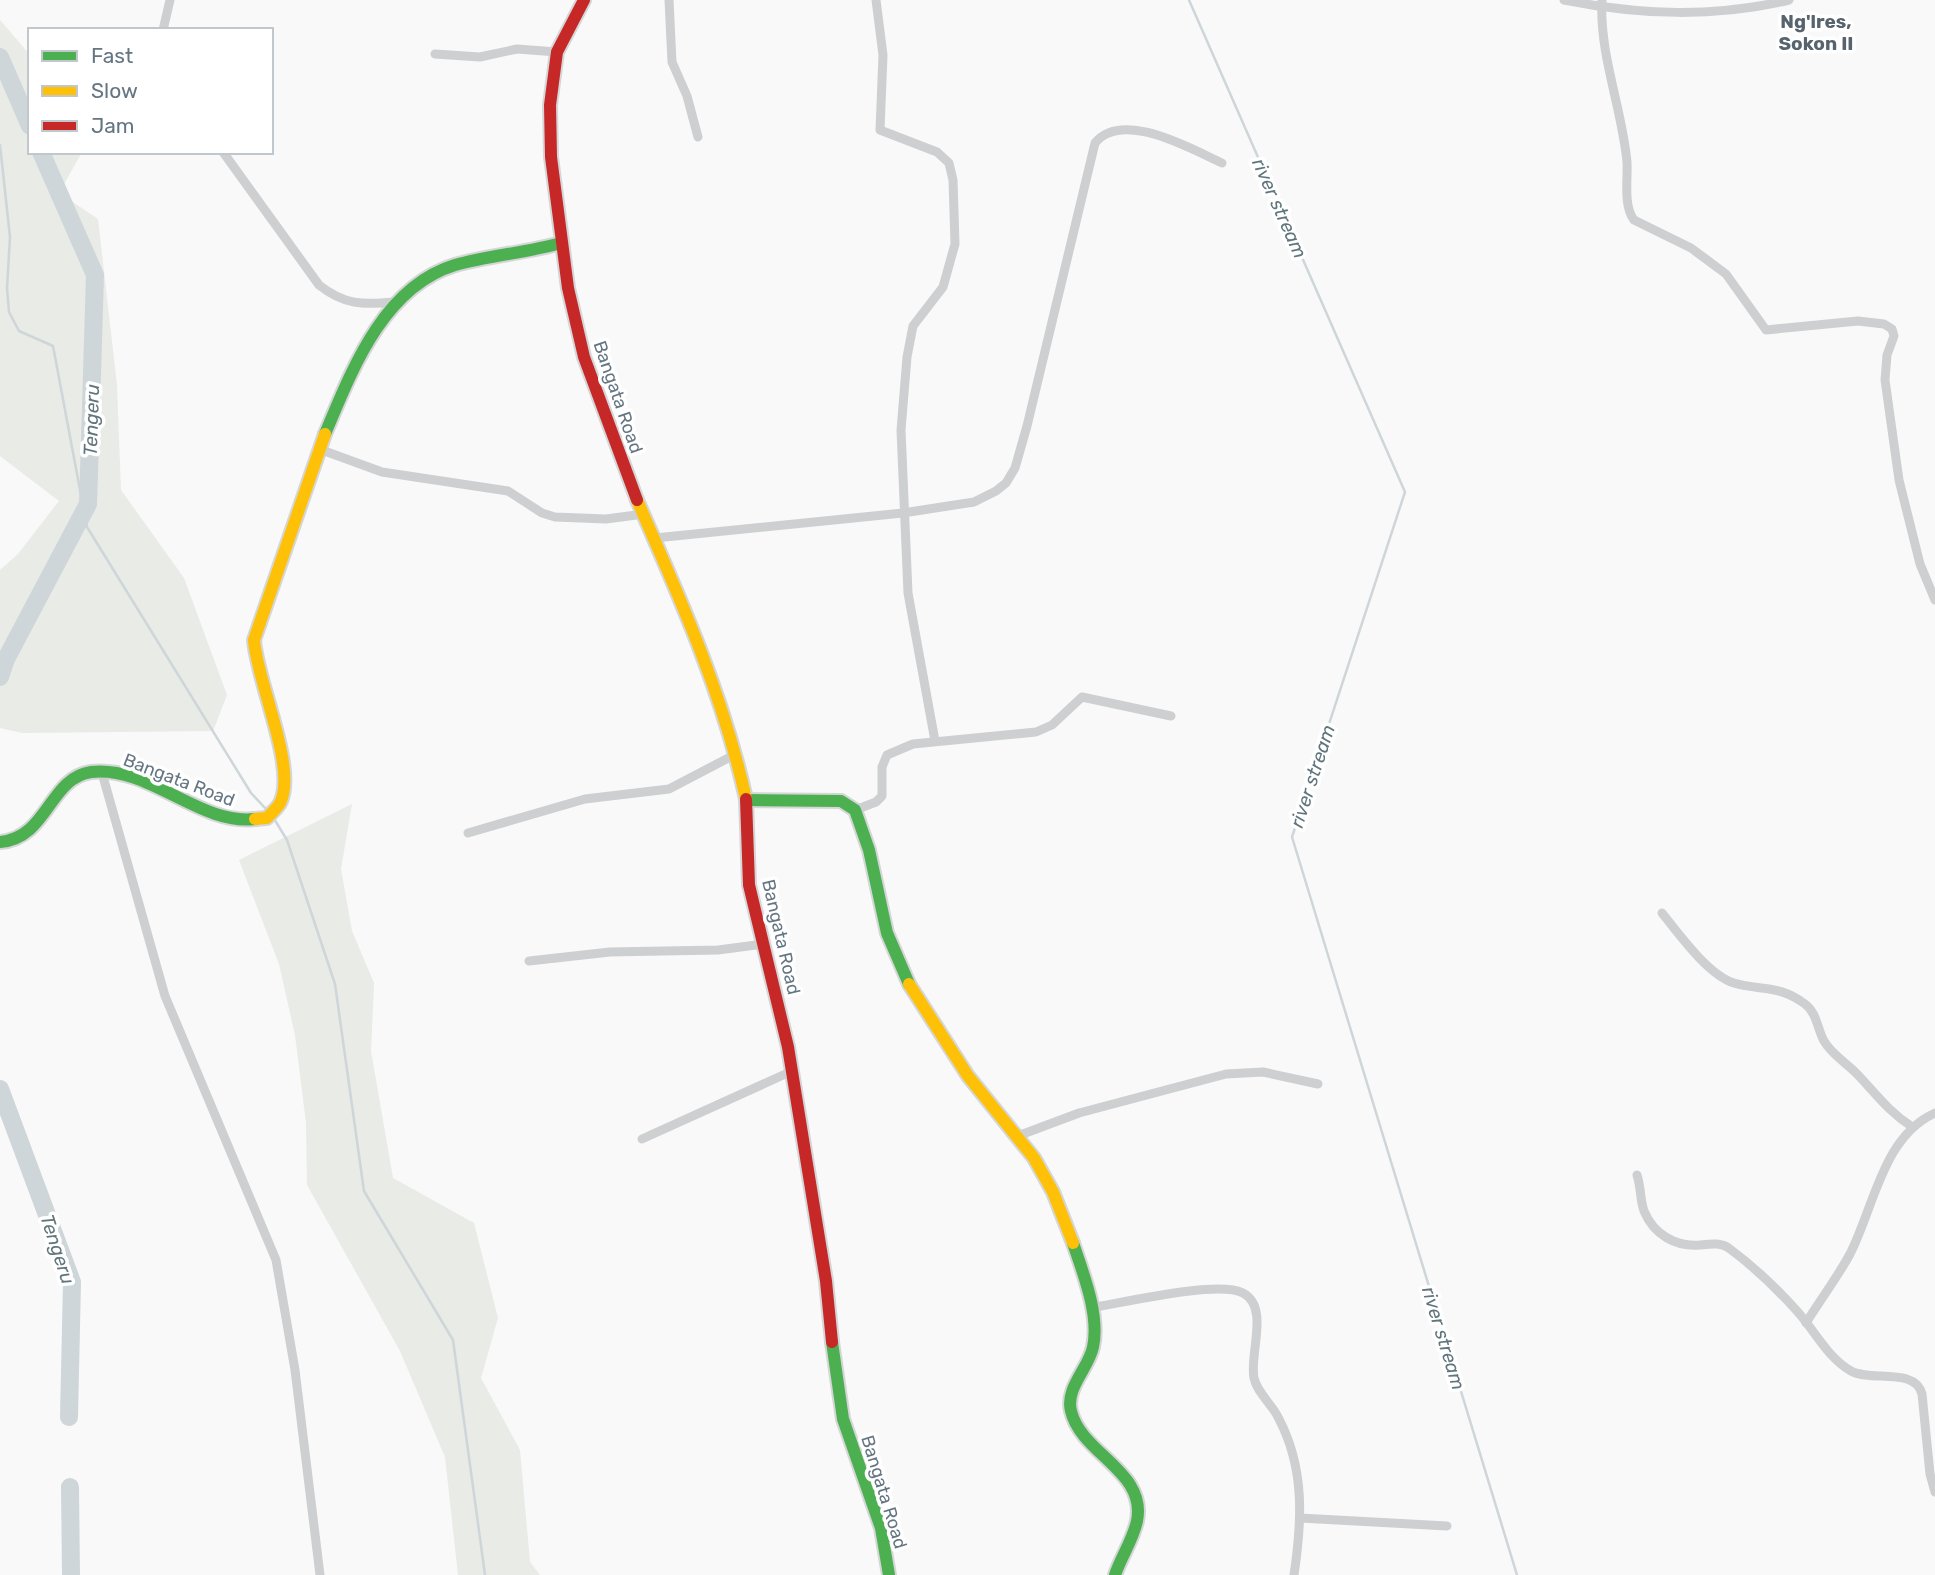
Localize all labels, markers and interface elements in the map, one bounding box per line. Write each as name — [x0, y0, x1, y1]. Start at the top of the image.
district label: Ng'lres, Sokon II — [1778, 10, 1854, 55]
legend — [28, 28, 273, 154]
text: Fast — [91, 43, 133, 68]
text: Slow — [91, 78, 138, 103]
text: Jam — [91, 113, 135, 138]
water label: river stream — [1247, 155, 1312, 262]
street label: Bangata Road — [588, 338, 648, 456]
water label: Tengeru — [79, 384, 104, 456]
water label: river stream — [1285, 722, 1340, 831]
street label: Bangata Road — [120, 749, 238, 811]
street label: Bangata Road — [757, 877, 805, 997]
water label: Tengeru — [35, 1211, 80, 1287]
water label: river stream — [1417, 1284, 1470, 1393]
street label: Bangata Road — [856, 1433, 912, 1551]

